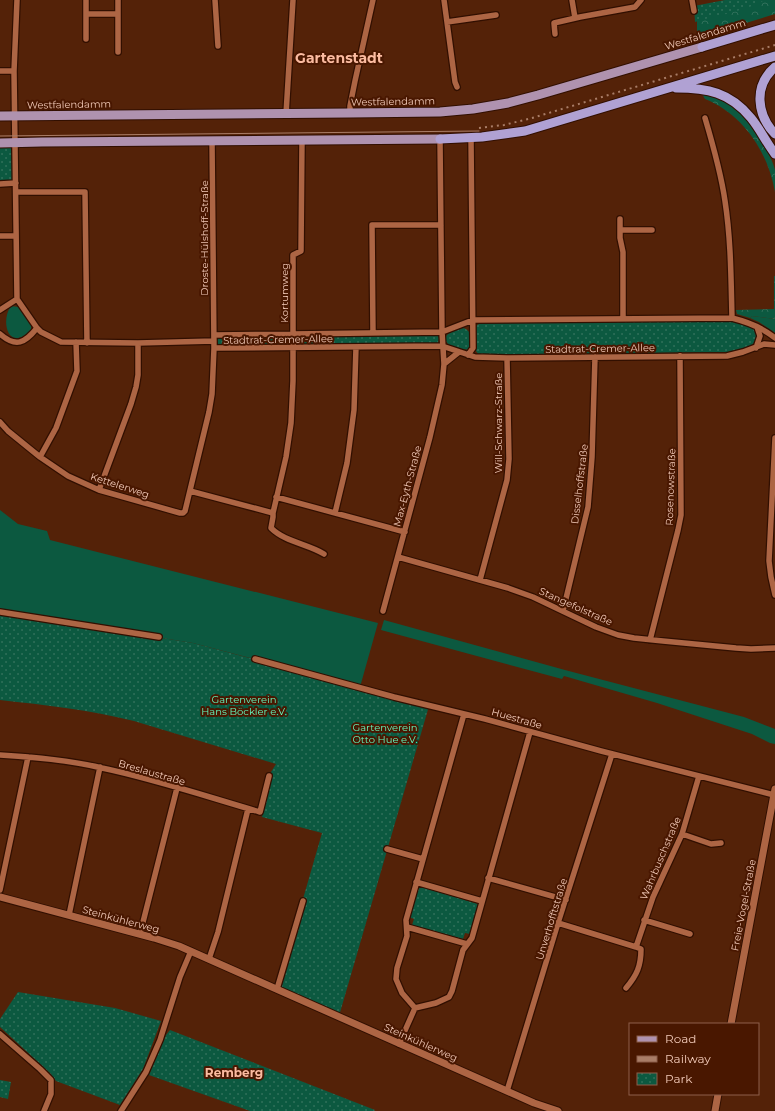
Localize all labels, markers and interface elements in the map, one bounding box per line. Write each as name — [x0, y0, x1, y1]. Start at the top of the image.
street label: Westfalendamm — [663, 16, 747, 53]
district label: Gartenstadt — [295, 49, 383, 67]
street label: Westfalendamm — [351, 94, 435, 109]
street label: Westfalendamm — [27, 97, 111, 112]
street label: Droste-Hülshoff-Straße — [198, 180, 211, 296]
street label: Kortumweg — [278, 263, 291, 323]
street label: Stadtrat-Cremer-Allee — [223, 332, 333, 347]
street label: Stadtrat-Cremer-Allee — [545, 341, 655, 356]
street label: Will-Schwarz-Straße — [492, 373, 505, 473]
street label: Disselhoffstraße — [568, 443, 591, 525]
street label: Max-Eyth-Straße — [390, 444, 425, 528]
street label: Rosenowstraße — [663, 448, 678, 526]
street label: Kettelerweg — [89, 470, 151, 501]
street label: Stangefolstraße — [537, 584, 615, 628]
park label: Gartenverein Hans Böckler e.V. — [201, 693, 287, 718]
street label: Huestraße — [490, 705, 544, 732]
park label: Gartenverein Otto Hue e.V. — [352, 721, 418, 746]
street label: Breslaustraße — [117, 757, 187, 788]
street label: Wahrbuschstraße — [637, 815, 684, 902]
street label: Freie-Vogel-Straße — [728, 858, 759, 952]
street label: Unverhofftstraße — [533, 877, 570, 962]
street label: Steinkühlerweg — [81, 903, 161, 936]
street label: Steinkühlerweg — [382, 1020, 460, 1065]
legend — [629, 1023, 759, 1095]
text: Road — [665, 1031, 696, 1046]
text: Railway — [665, 1051, 711, 1066]
district label: Remberg — [205, 1065, 263, 1080]
text: Park — [665, 1071, 693, 1086]

